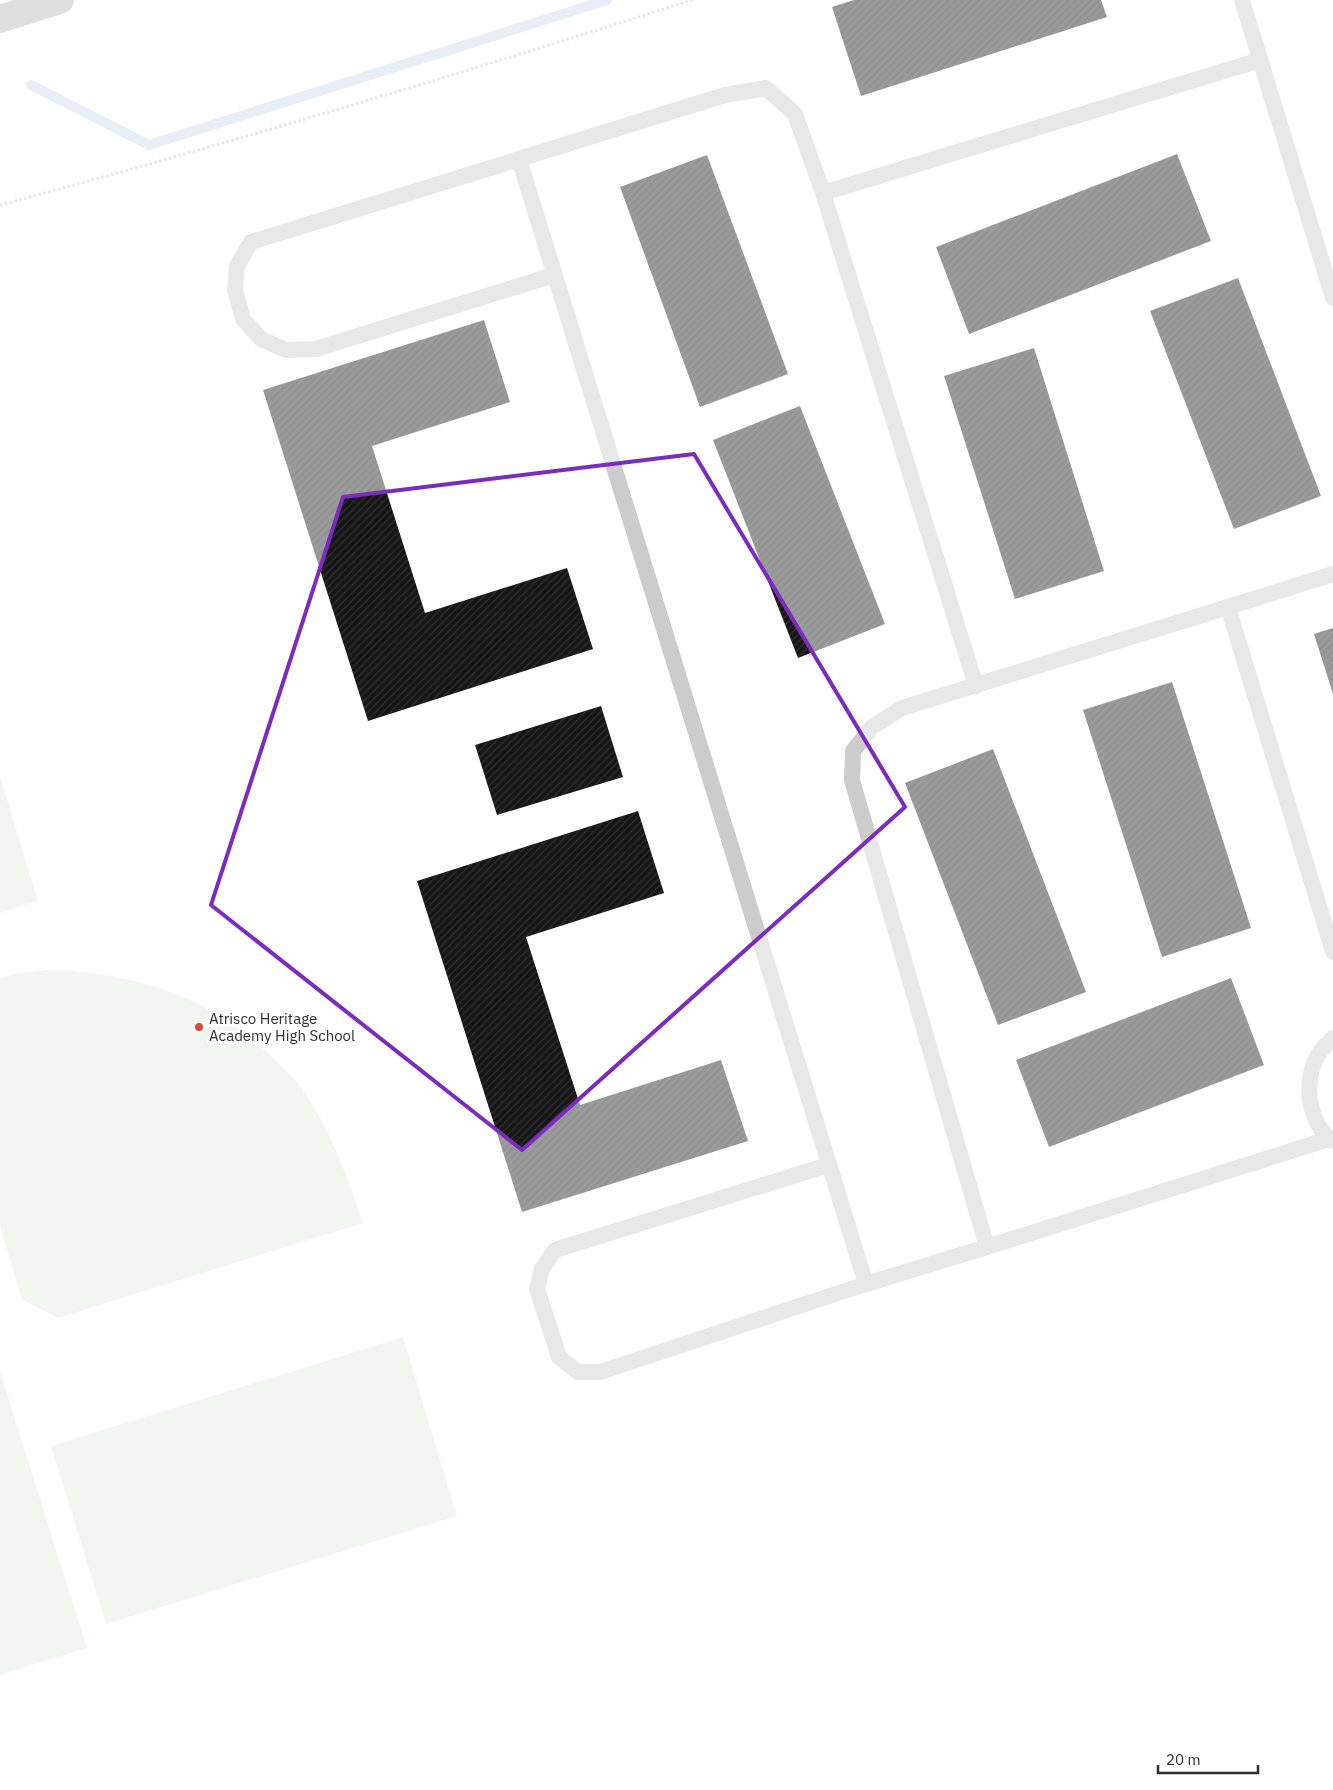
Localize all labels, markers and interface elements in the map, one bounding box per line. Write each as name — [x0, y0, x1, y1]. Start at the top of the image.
place label: Atrisco Heritage Academy High School — [209, 1009, 355, 1045]
marker: Atrisco Heritage Academy High School — [193, 1021, 205, 1033]
scale bar — [1158, 1742, 1258, 1774]
text: 20 m — [1166, 1750, 1201, 1769]

